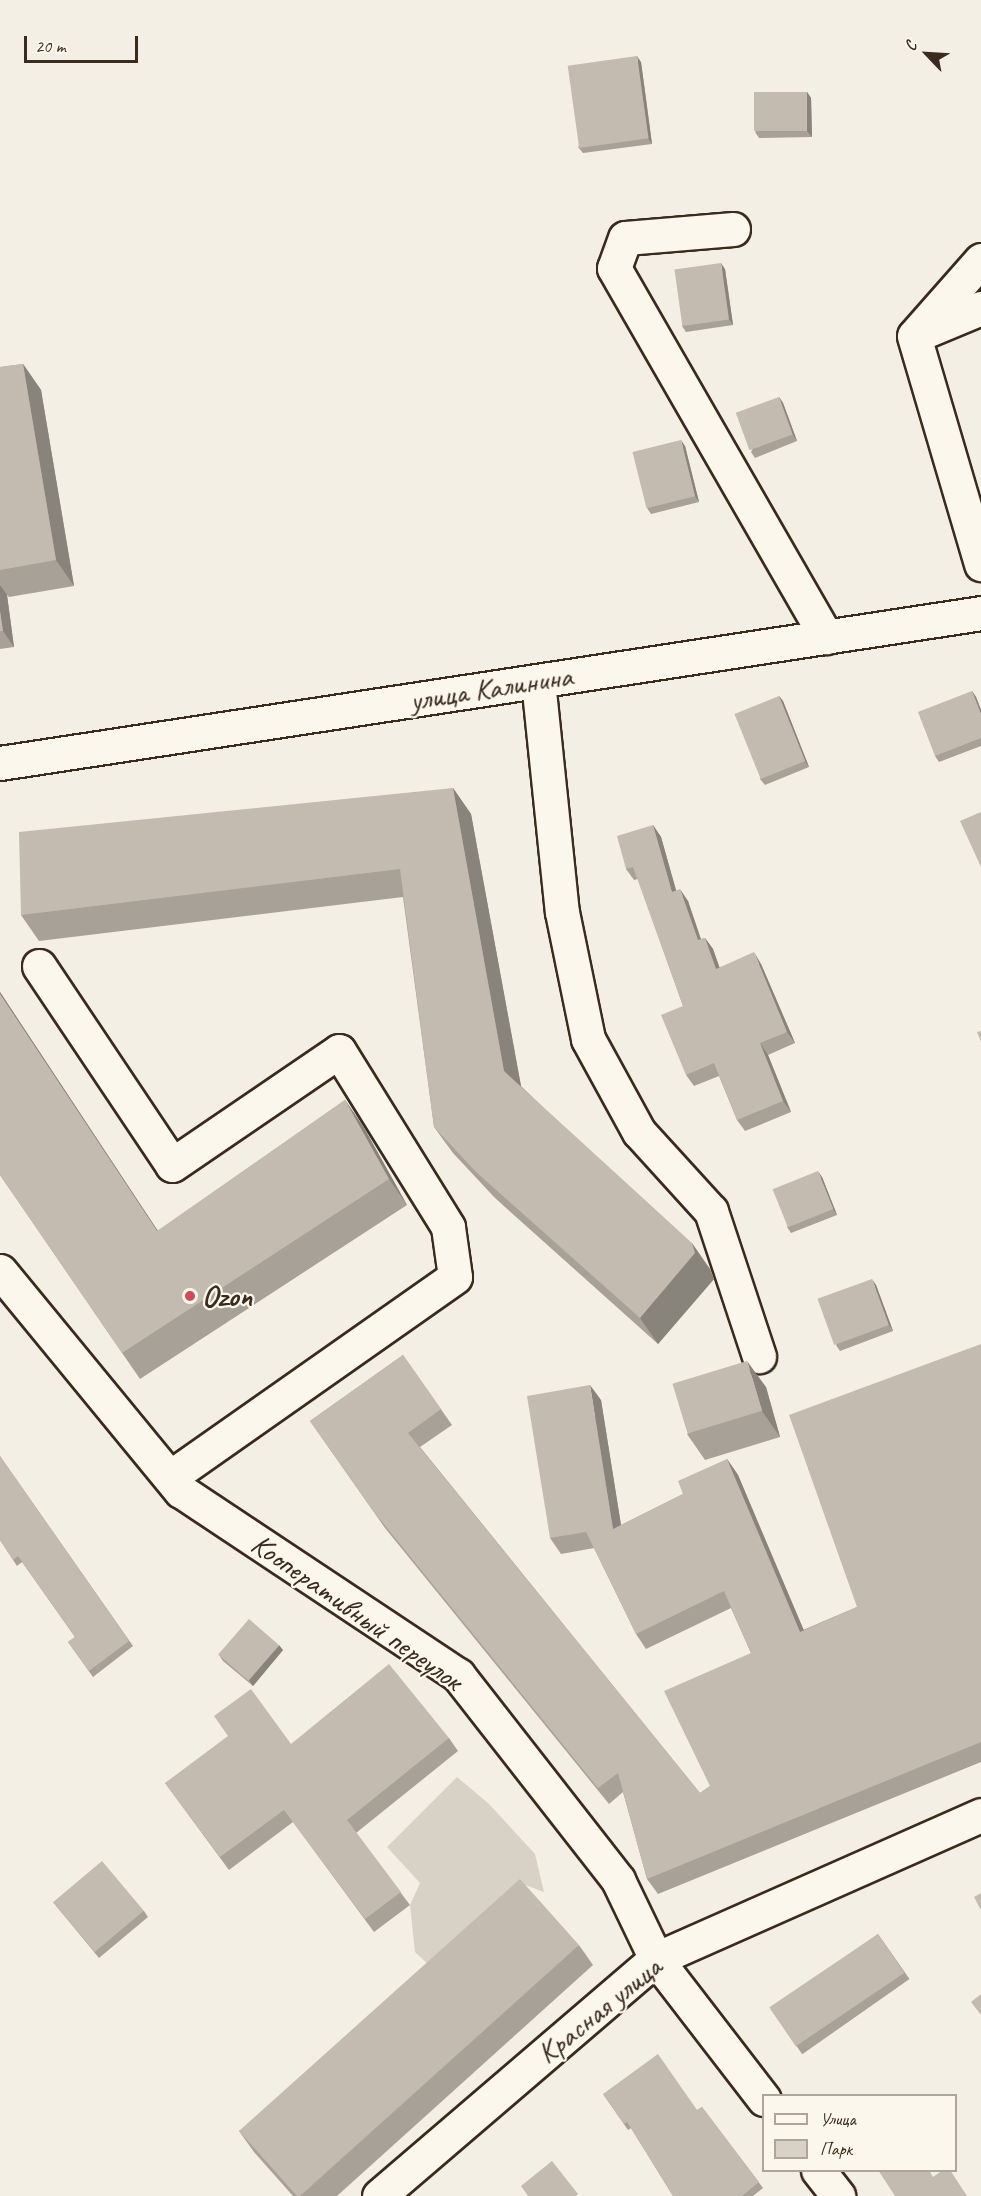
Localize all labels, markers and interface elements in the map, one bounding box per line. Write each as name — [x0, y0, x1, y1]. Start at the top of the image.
scale bar — [27, 24, 141, 62]
north arrow — [897, 24, 957, 84]
text: 20 m — [35, 35, 66, 57]
text: С — [900, 39, 921, 54]
street label: улица Калинина — [407, 657, 575, 719]
place label: Ozon — [202, 1278, 252, 1314]
marker: Ozon — [183, 1289, 197, 1303]
street label: Кооперативный переулок — [244, 1526, 470, 1698]
street label: Красная улица — [529, 1949, 669, 2071]
legend — [762, 2094, 957, 2172]
text: Улица — [820, 2108, 856, 2130]
text: Парк — [820, 2138, 852, 2160]

